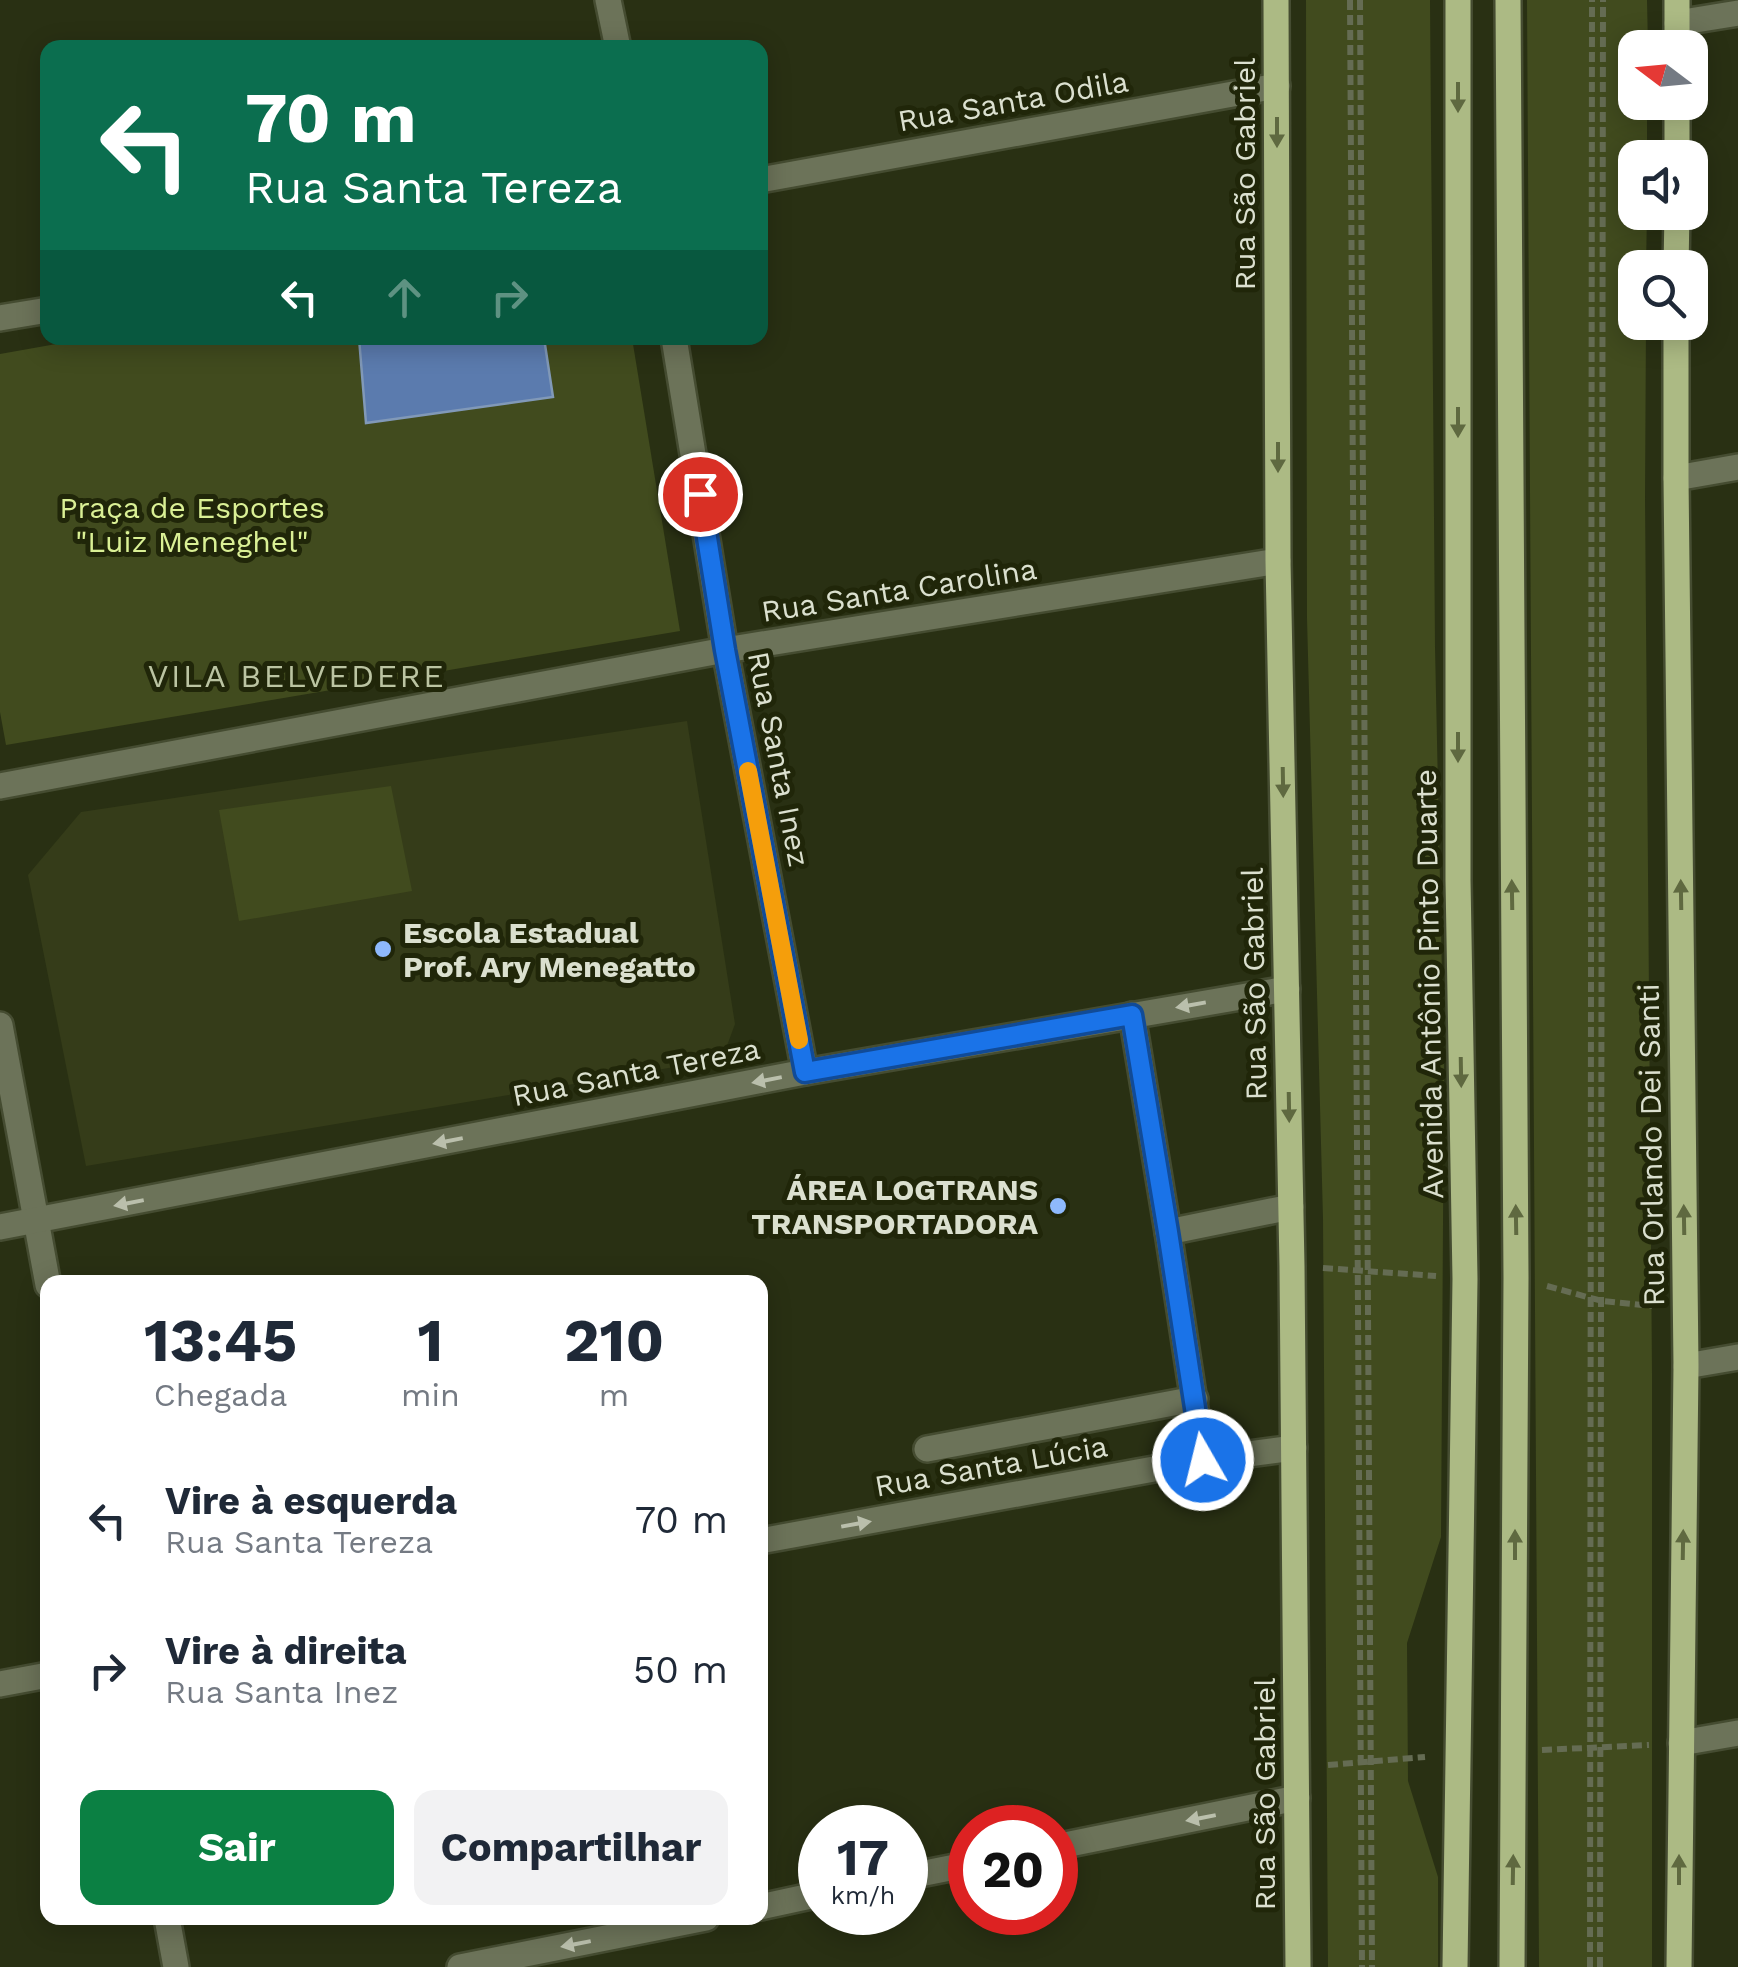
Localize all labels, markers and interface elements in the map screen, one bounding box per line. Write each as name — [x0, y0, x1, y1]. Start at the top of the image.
north arrow — [1618, 30, 1708, 120]
map controls — [1618, 30, 1708, 340]
street label: Rua São Gabriel — [1227, 57, 1262, 291]
street label: Rua Santa Odila — [895, 63, 1131, 138]
text: 70 m — [245, 77, 417, 159]
icon: left — [80, 80, 210, 210]
one-way arrow — [1450, 82, 1466, 114]
one-way arrow — [1269, 117, 1285, 149]
button: sound — [1618, 140, 1708, 230]
text: Rua Santa Tereza — [245, 161, 622, 214]
button: search — [1618, 250, 1708, 340]
icon: left — [272, 270, 327, 325]
icon: ahead — [377, 270, 432, 325]
icon: right — [482, 270, 537, 325]
one-way arrow — [1450, 407, 1466, 439]
one-way arrow — [1270, 442, 1286, 474]
pin — [658, 452, 743, 537]
icon: arrive — [673, 467, 728, 522]
park label: Praça de Esportes "Luiz Meneghel" — [59, 490, 325, 559]
street label: Rua Santa Carolina — [759, 551, 1039, 629]
street label: Rua Santa Inez — [741, 648, 817, 870]
district label: VILA BELVEDERE — [148, 657, 446, 695]
one-way arrow — [1450, 732, 1466, 764]
one-way arrow — [1275, 767, 1291, 799]
street label: Avenida Antônio Pinto Duarte — [1408, 769, 1450, 1199]
street label: Rua São Gabriel — [1234, 867, 1274, 1101]
one-way arrow — [1504, 878, 1520, 910]
one-way arrow — [1672, 878, 1688, 910]
place label: Escola Estadual Prof. Ary Menegatto — [403, 915, 696, 984]
marker: Escola Estadual Prof. Ary Menegatto — [372, 938, 394, 960]
street label: Rua Orlando Dei Santi — [1631, 983, 1671, 1307]
one-way arrow — [1174, 998, 1206, 1013]
street label: Rua Santa Tereza — [509, 1031, 763, 1113]
one-way arrow — [1454, 1057, 1470, 1089]
one-way arrow — [751, 1072, 782, 1088]
one-way arrow — [1282, 1092, 1298, 1124]
one-way arrow — [432, 1134, 463, 1150]
place label: ÁREA LOGTRANS TRANSPORTADORA — [751, 1172, 1039, 1241]
marker: ÁREA LOGTRANS TRANSPORTADORA — [1047, 1195, 1069, 1217]
one-way arrow — [113, 1196, 144, 1212]
one-way arrow — [1508, 1203, 1524, 1235]
one-way arrow — [1676, 1203, 1692, 1235]
text: 13:45 — [144, 1305, 297, 1376]
text: 1 — [418, 1305, 443, 1376]
text: 210 — [564, 1305, 664, 1376]
text: Chegada — [154, 1376, 287, 1414]
text: min — [401, 1376, 460, 1414]
text: m — [599, 1376, 629, 1414]
position arrow — [1151, 1408, 1255, 1512]
street label: Rua Santa Lúcia — [872, 1428, 1110, 1504]
text: Vire à esquerda — [165, 1479, 457, 1523]
icon: left — [80, 1493, 135, 1548]
text: 70 m — [635, 1498, 728, 1542]
one-way arrow — [841, 1515, 872, 1531]
text: Rua Santa Tereza — [165, 1523, 433, 1561]
one-way arrow — [1507, 1528, 1523, 1560]
one-way arrow — [1676, 1528, 1692, 1560]
text: Vire à direita — [165, 1629, 406, 1673]
icon: right — [80, 1643, 135, 1698]
text: 50 m — [633, 1648, 728, 1692]
text: Rua Santa Inez — [165, 1673, 398, 1711]
street label: Rua São Gabriel — [1247, 1677, 1282, 1911]
button: Sair — [80, 1790, 394, 1905]
button: Compartilhar — [414, 1790, 728, 1905]
speed limit sign: 20 — [948, 1805, 1078, 1935]
one-way arrow — [1185, 1810, 1216, 1826]
text: 17 — [837, 1828, 889, 1887]
one-way arrow — [1505, 1853, 1521, 1885]
one-way arrow — [1672, 1853, 1688, 1885]
text: km/h — [831, 1881, 895, 1910]
one-way arrow — [560, 1936, 591, 1952]

